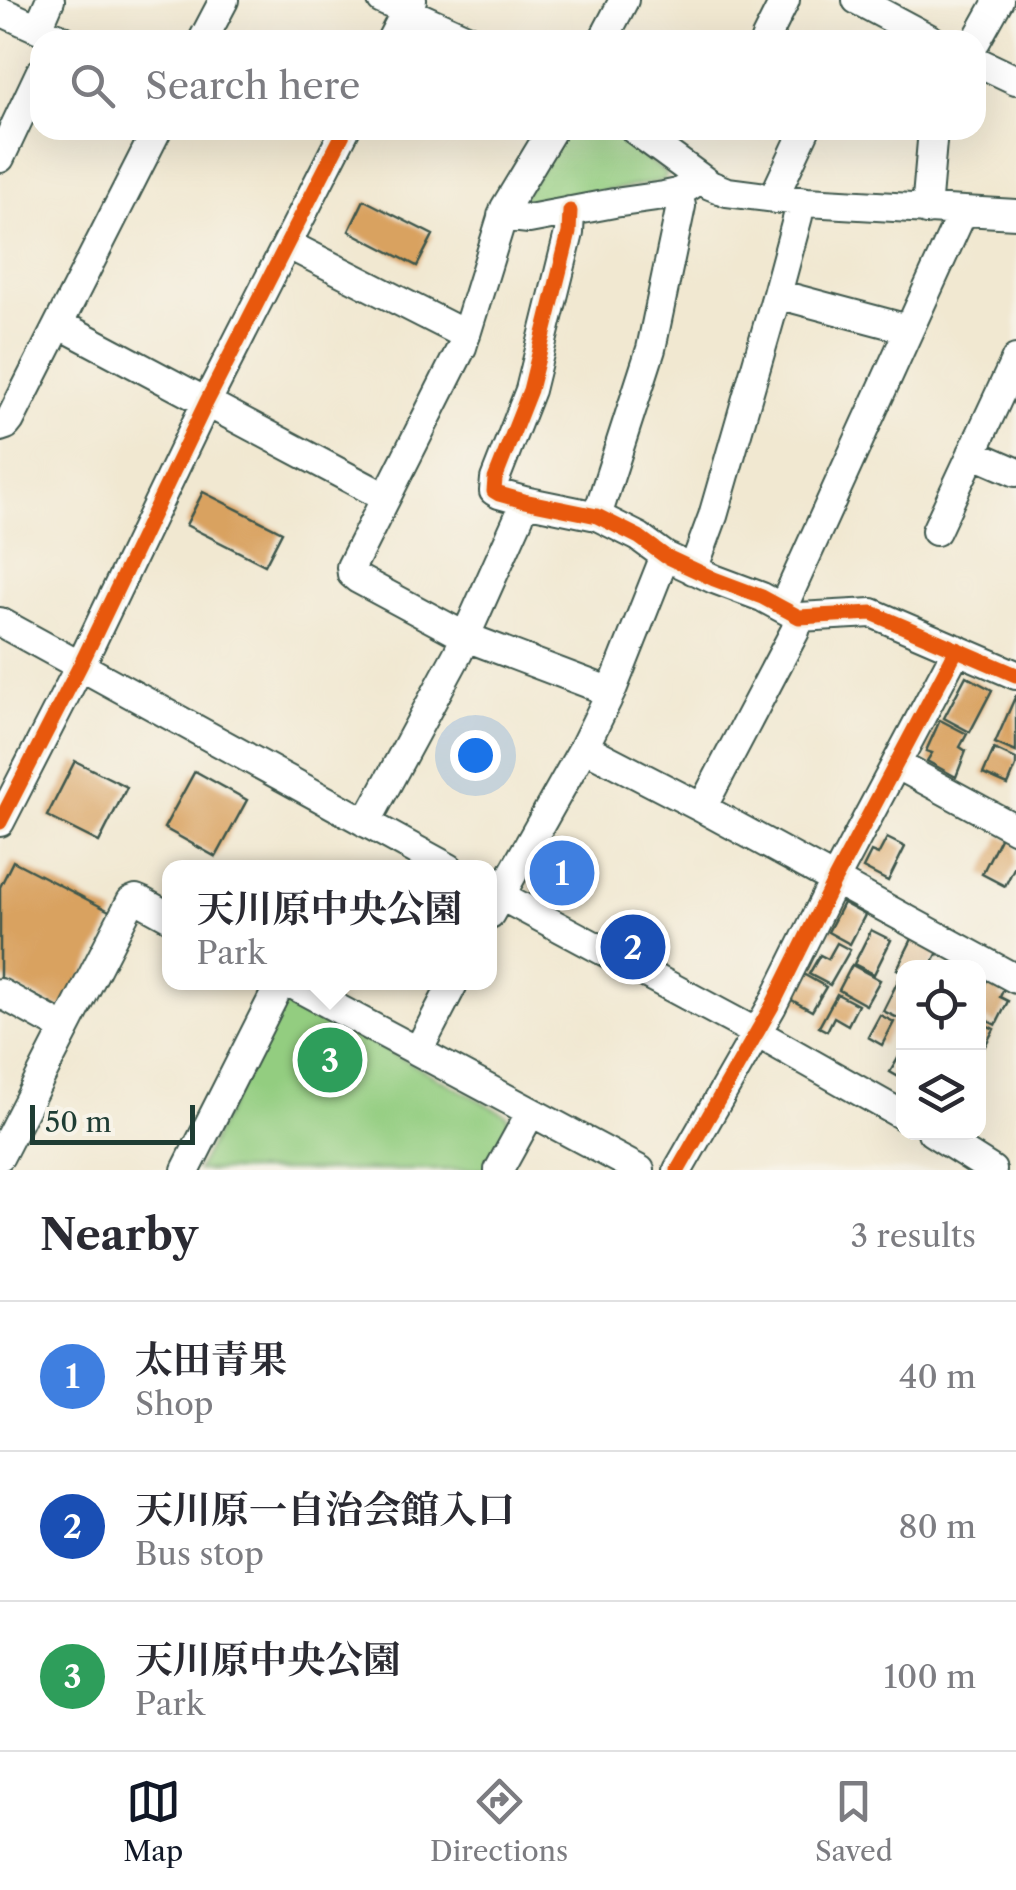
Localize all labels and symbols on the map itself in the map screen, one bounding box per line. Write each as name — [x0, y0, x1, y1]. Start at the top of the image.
your location — [450, 730, 501, 781]
pin: 1 — [530, 836, 594, 910]
pin: 2 — [600, 910, 666, 984]
pin: 3 — [298, 1022, 362, 1098]
scale bar — [30, 1100, 195, 1144]

